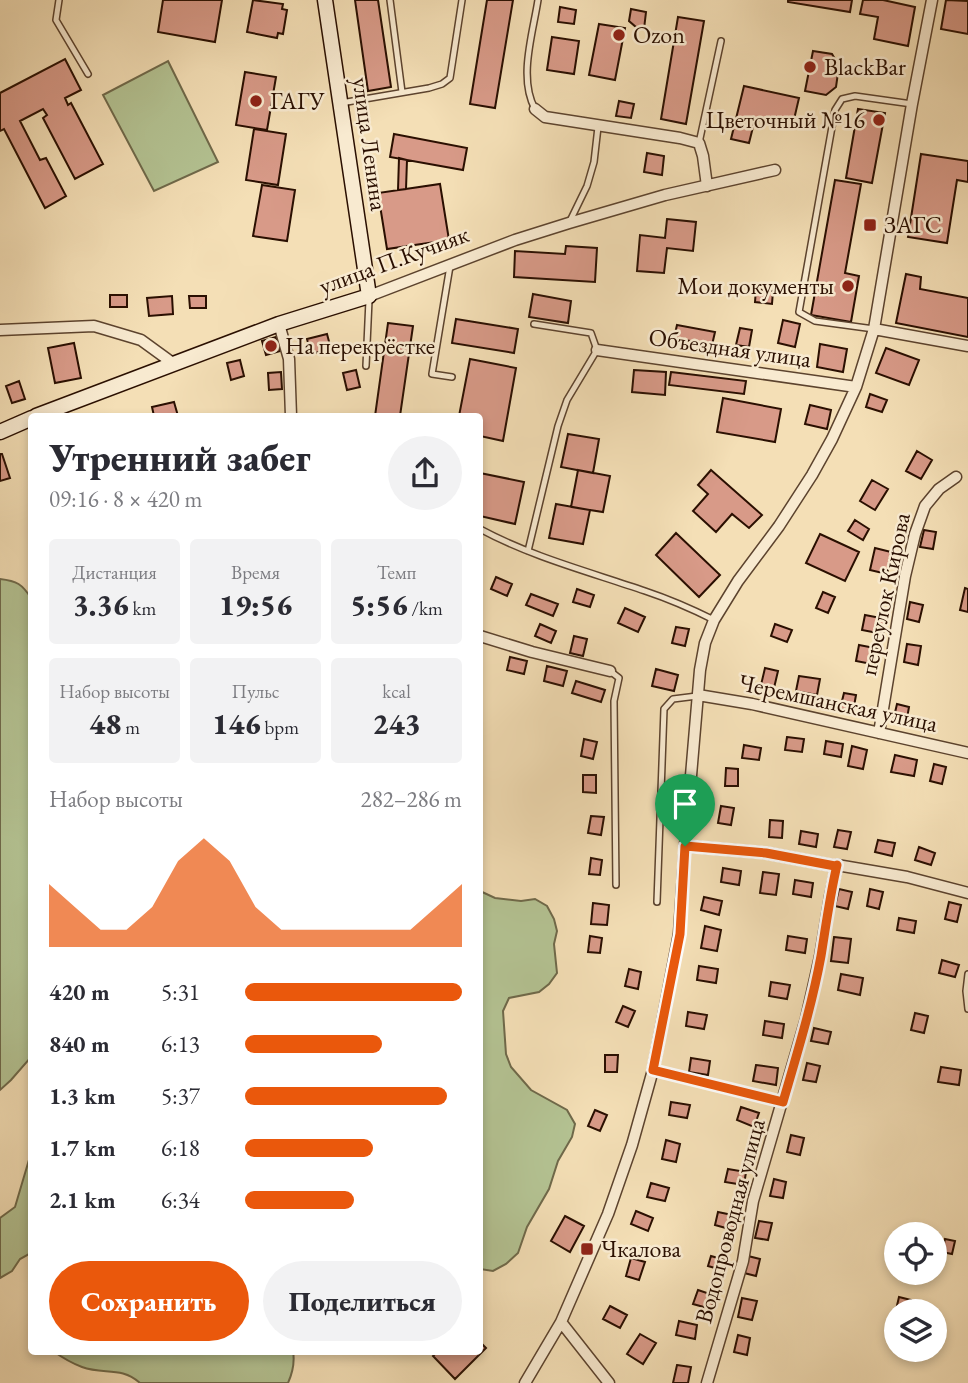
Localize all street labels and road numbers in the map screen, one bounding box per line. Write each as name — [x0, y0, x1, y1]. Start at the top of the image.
street label: улица Ленина — [346, 75, 395, 213]
street label: улица П.Кучияк — [315, 218, 474, 301]
street label: Объездная улица — [647, 321, 814, 374]
street label: переулок Кирова — [852, 509, 917, 678]
street label: Черемшанская улица — [736, 666, 941, 739]
street label: Водопроводная улица — [687, 1115, 772, 1327]

